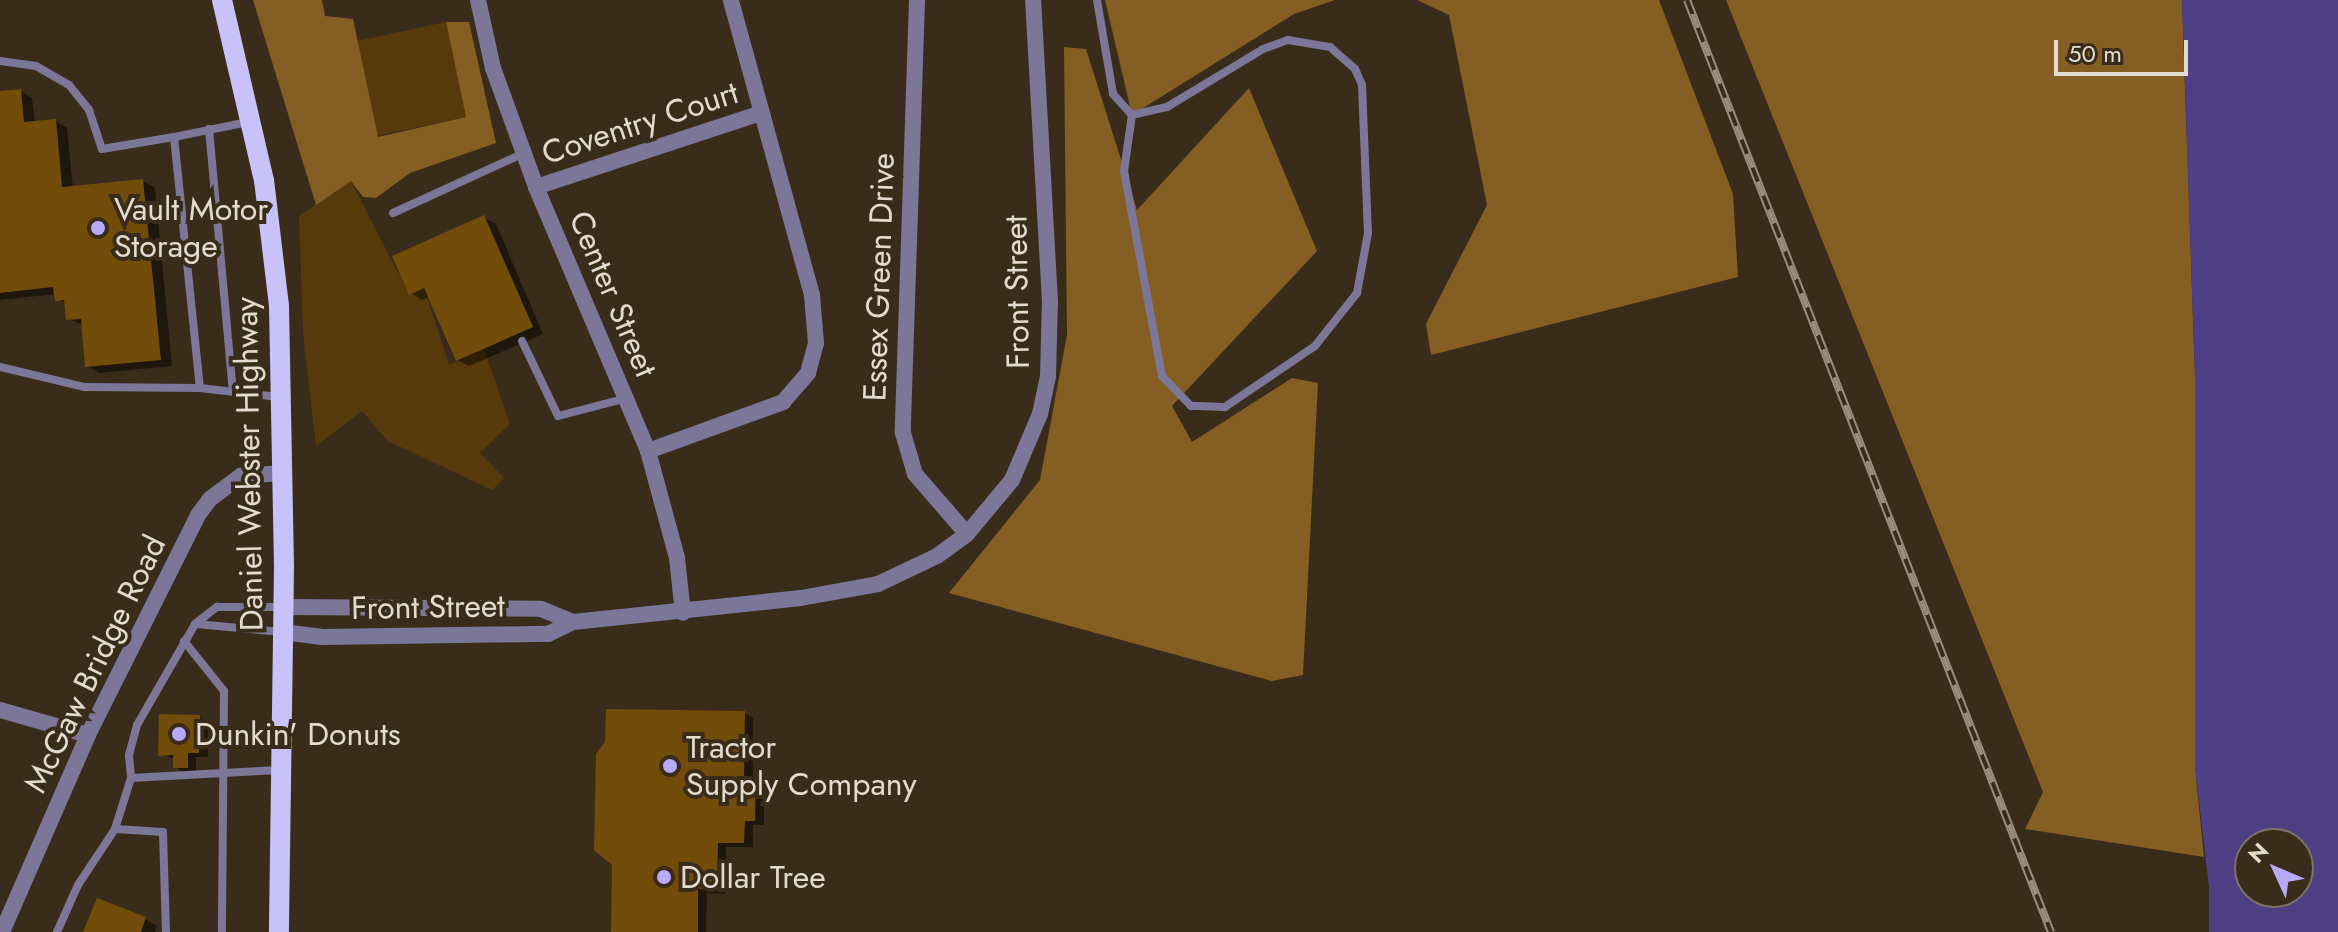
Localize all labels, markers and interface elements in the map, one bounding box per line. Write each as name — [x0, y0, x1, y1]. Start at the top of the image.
scale bar — [2058, 24, 2192, 74]
text: 50 m — [2068, 36, 2122, 71]
street label: Coventry Court — [537, 73, 743, 173]
street label: Essex Green Drive — [855, 152, 903, 402]
place label: Vault Motor Storage — [114, 191, 268, 266]
street label: Center Street — [561, 205, 665, 383]
street label: Front Street — [996, 215, 1038, 369]
marker: Vault Motor Storage — [89, 219, 107, 237]
street label: Daniel Webster Highway — [227, 297, 271, 631]
street label: McGaw Bridge Road — [16, 529, 174, 799]
street label: Front Street — [351, 586, 505, 628]
place label: Dunkin' Donuts — [195, 715, 401, 753]
marker: Dunkin' Donuts — [170, 725, 188, 743]
place label: Tractor Supply Company — [686, 729, 917, 804]
marker: Tractor Supply Company — [661, 757, 679, 775]
north arrow — [2234, 828, 2314, 908]
text: N — [2241, 835, 2276, 870]
place label: Dollar Tree — [680, 858, 826, 896]
marker: Dollar Tree — [655, 868, 673, 886]

